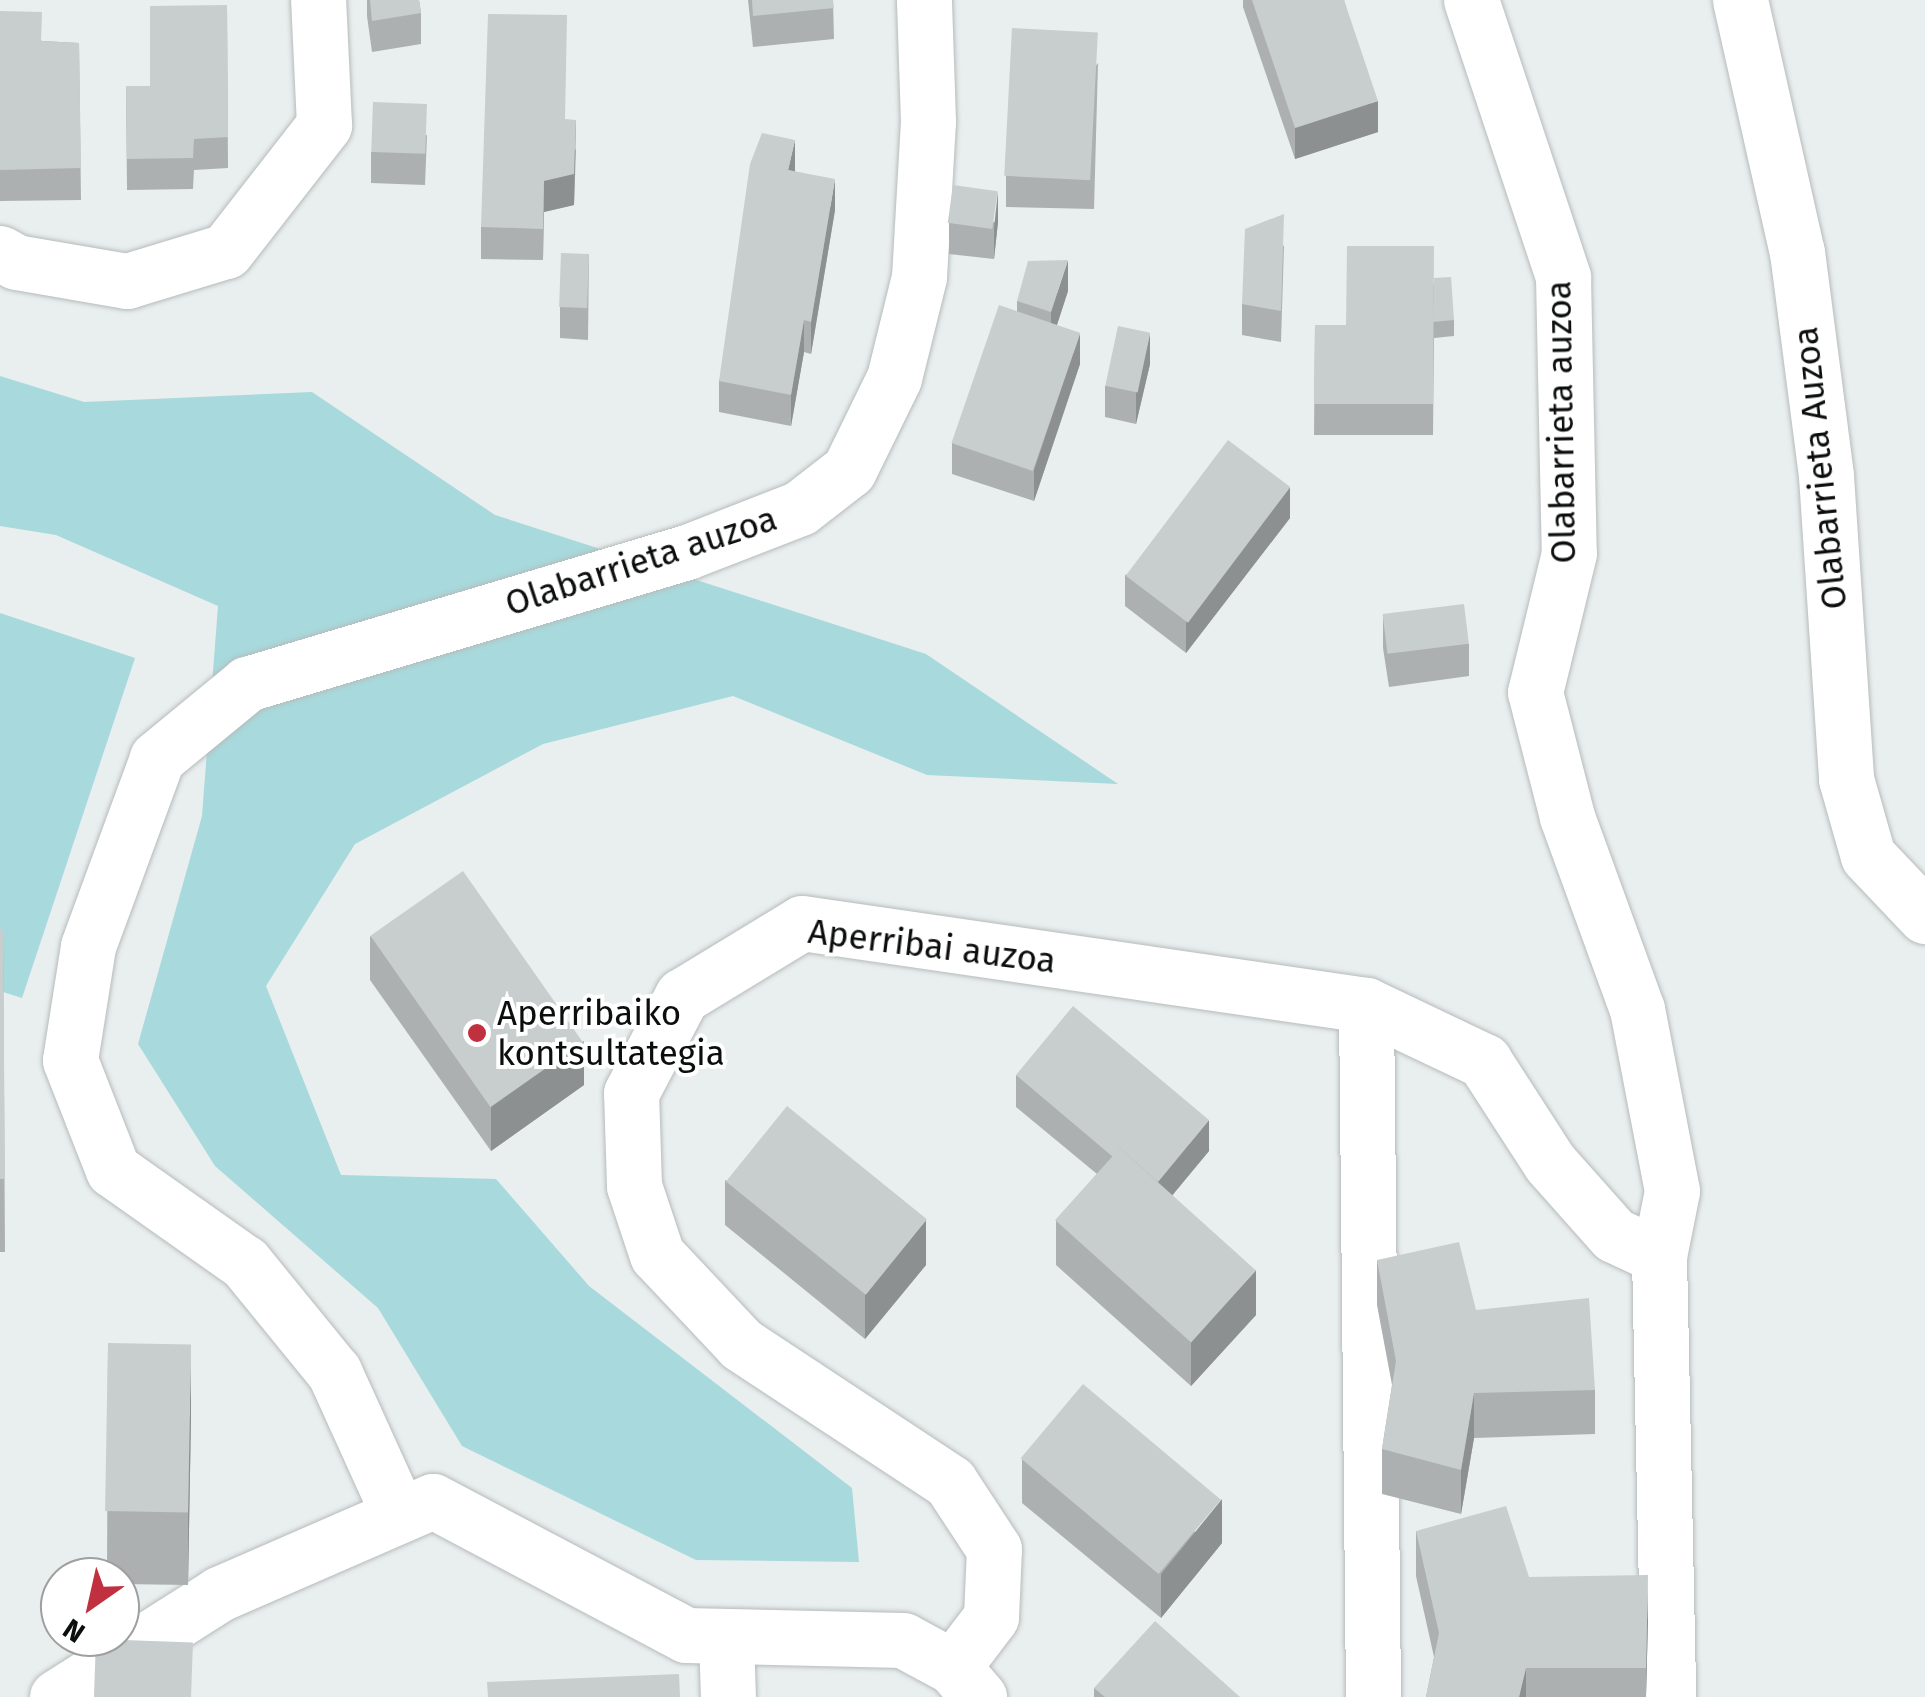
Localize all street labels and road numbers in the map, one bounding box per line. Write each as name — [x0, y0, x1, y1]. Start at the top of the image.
street label: Olabarrieta auzoa — [1538, 280, 1584, 564]
street label: Olabarrieta Auzoa — [1784, 325, 1856, 611]
street label: Olabarrieta auzoa — [500, 497, 782, 625]
street label: Aperribai auzoa — [806, 910, 1058, 982]

